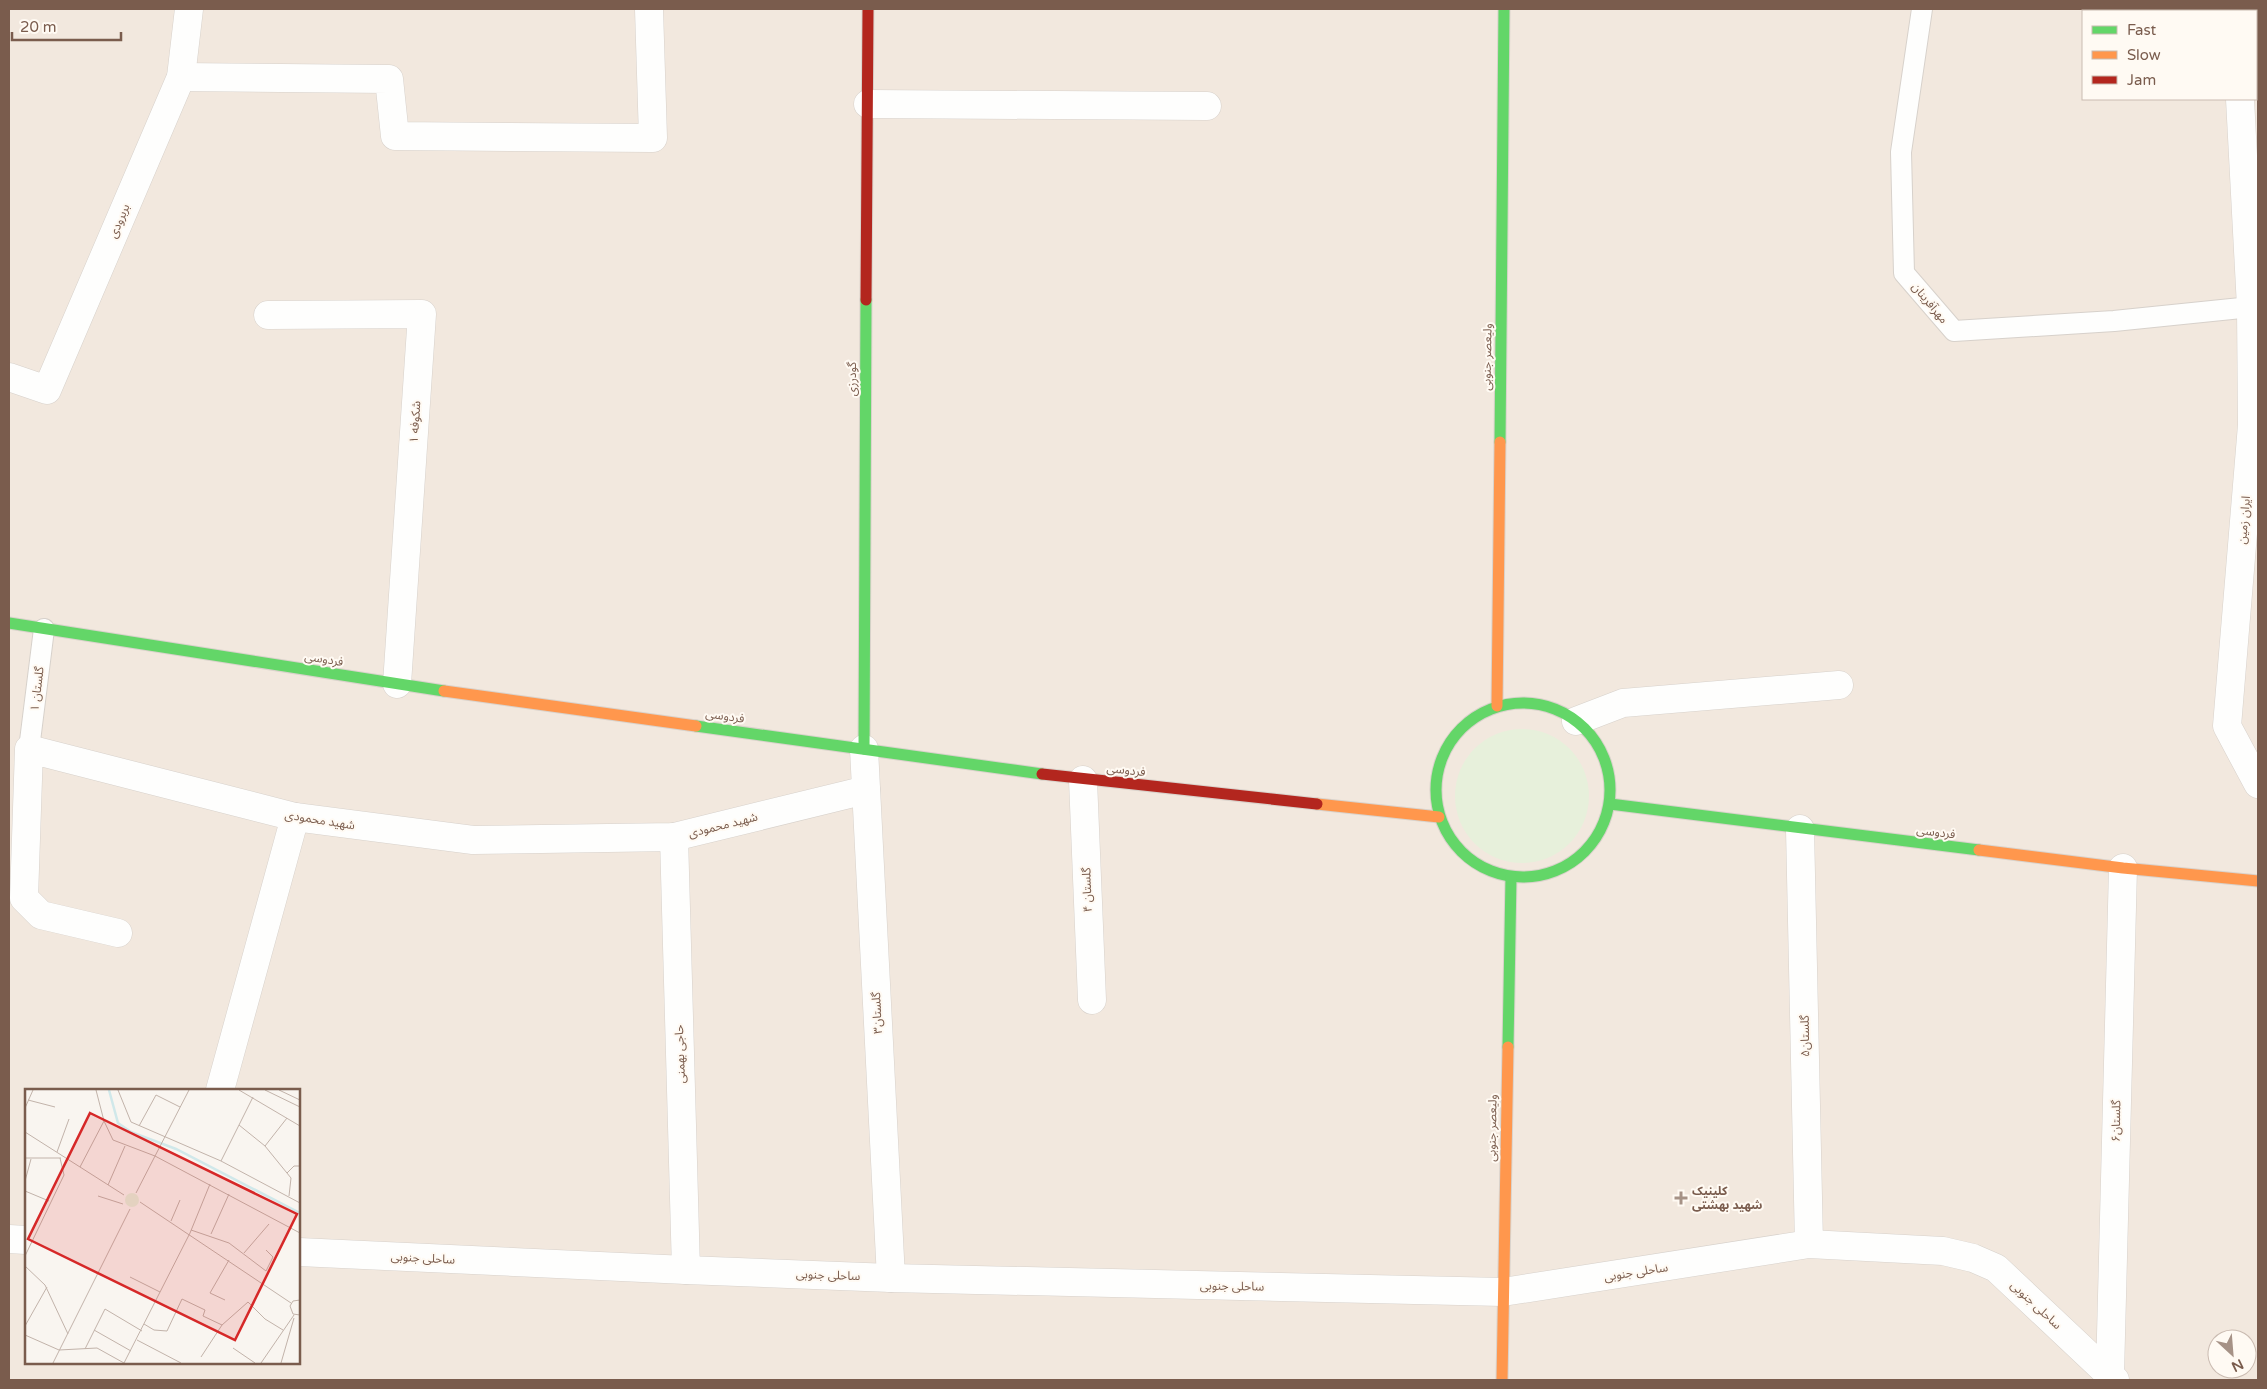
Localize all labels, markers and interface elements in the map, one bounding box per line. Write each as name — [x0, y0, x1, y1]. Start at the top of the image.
scale bar — [12, 10, 121, 42]
legend — [2082, 10, 2257, 100]
text: 20 m — [20, 18, 57, 36]
text: Fast — [2127, 21, 2157, 39]
text: Slow — [2127, 46, 2161, 64]
text: Jam — [2127, 71, 2156, 89]
street label: بربرودی — [106, 202, 132, 240]
street label: مهرآفرینان — [1909, 280, 1951, 326]
street label: ولیعصر جنوبی — [1479, 323, 1495, 391]
street label: گودرزی — [845, 361, 859, 396]
street label: شکوفه ۱ — [407, 400, 423, 444]
street label: ایران زمین — [2235, 495, 2253, 545]
street label: فردوسی — [304, 649, 344, 669]
street label: گلستان ۱ — [27, 665, 47, 712]
street label: فردوسی — [705, 706, 745, 726]
street label: فردوسی — [1106, 761, 1146, 779]
street label: شهید محمودی — [284, 808, 356, 833]
street label: شهید محمودی — [687, 810, 759, 840]
street label: فردوسی — [1916, 823, 1956, 841]
street label: گلستان ۴ — [1079, 866, 1095, 913]
street label: گلستان۳ — [869, 991, 885, 1034]
street label: گلستان۵ — [1798, 1014, 1812, 1057]
street label: حاجی بهمنی — [672, 1024, 688, 1084]
inset map — [25, 1089, 300, 1364]
street label: ولیعصر جنوبی — [1484, 1094, 1500, 1162]
street label: گلستان۶ — [2109, 1099, 2123, 1142]
place label: کلینیک شهید بهشتی — [1692, 1184, 1763, 1212]
marker: کلینیک شهید بهشتی — [1674, 1191, 1688, 1205]
street label: ساحلی جنوبی — [390, 1249, 456, 1267]
street label: ساحلی جنوبی — [1603, 1260, 1669, 1284]
street label: ساحلی جنوبی — [796, 1267, 860, 1283]
street label: ساحلی جنوبی — [1200, 1278, 1264, 1294]
street label: ساحلی جنوبی — [2008, 1278, 2064, 1332]
north arrow — [2207, 1329, 2257, 1379]
text: N — [2229, 1355, 2246, 1375]

